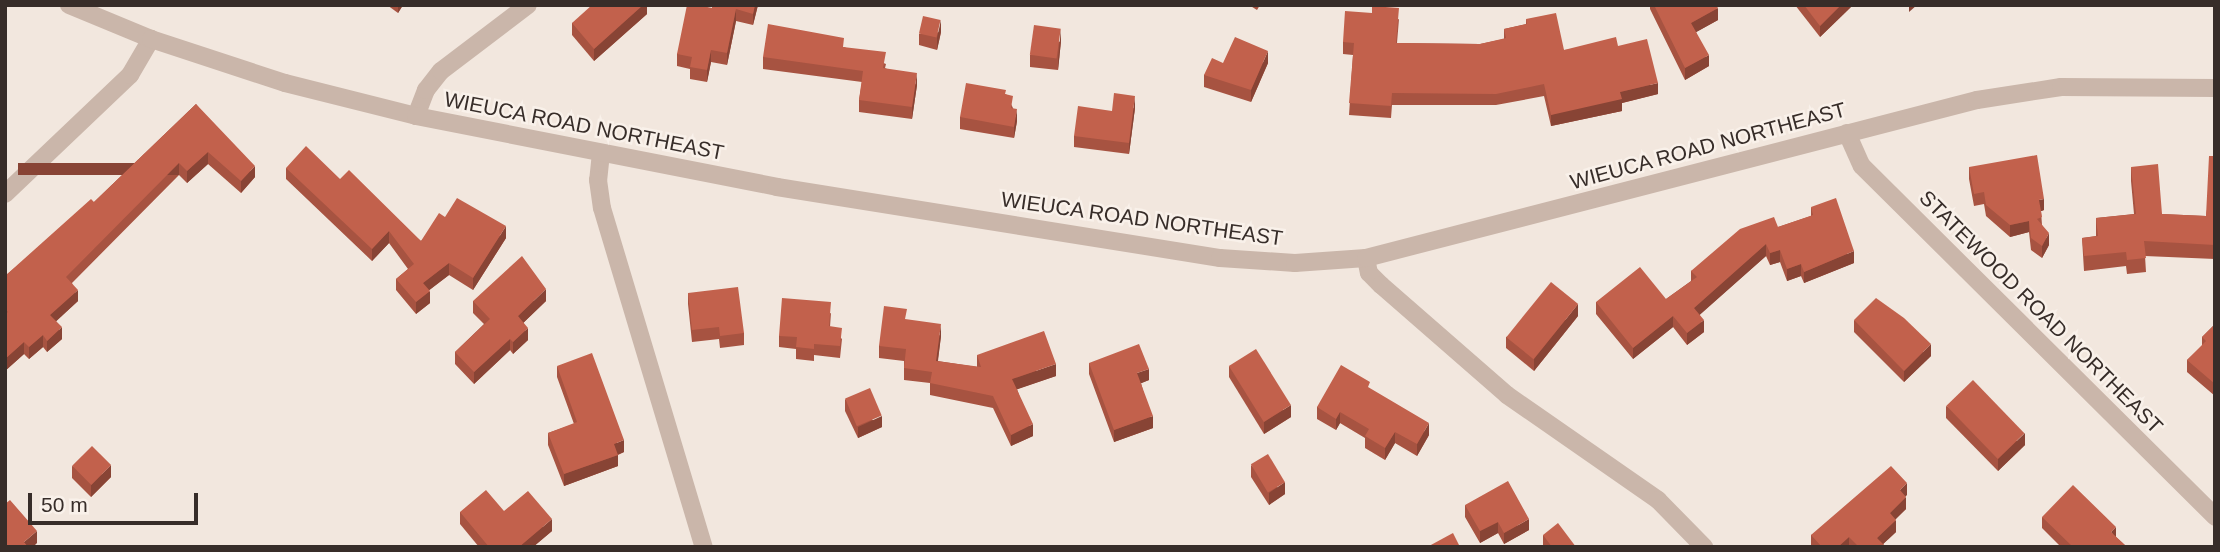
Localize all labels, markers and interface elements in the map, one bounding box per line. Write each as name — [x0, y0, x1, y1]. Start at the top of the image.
street label: WIEUCA ROAD NORTHEAST — [441, 86, 727, 166]
street label: WIEUCA ROAD NORTHEAST — [1567, 97, 1849, 195]
street label: STATEWOOD ROAD NORTHEAST — [1914, 185, 2168, 439]
street label: WIEUCA ROAD NORTHEAST — [999, 187, 1285, 251]
scale bar — [32, 478, 201, 522]
text: 50 m — [41, 493, 88, 516]

